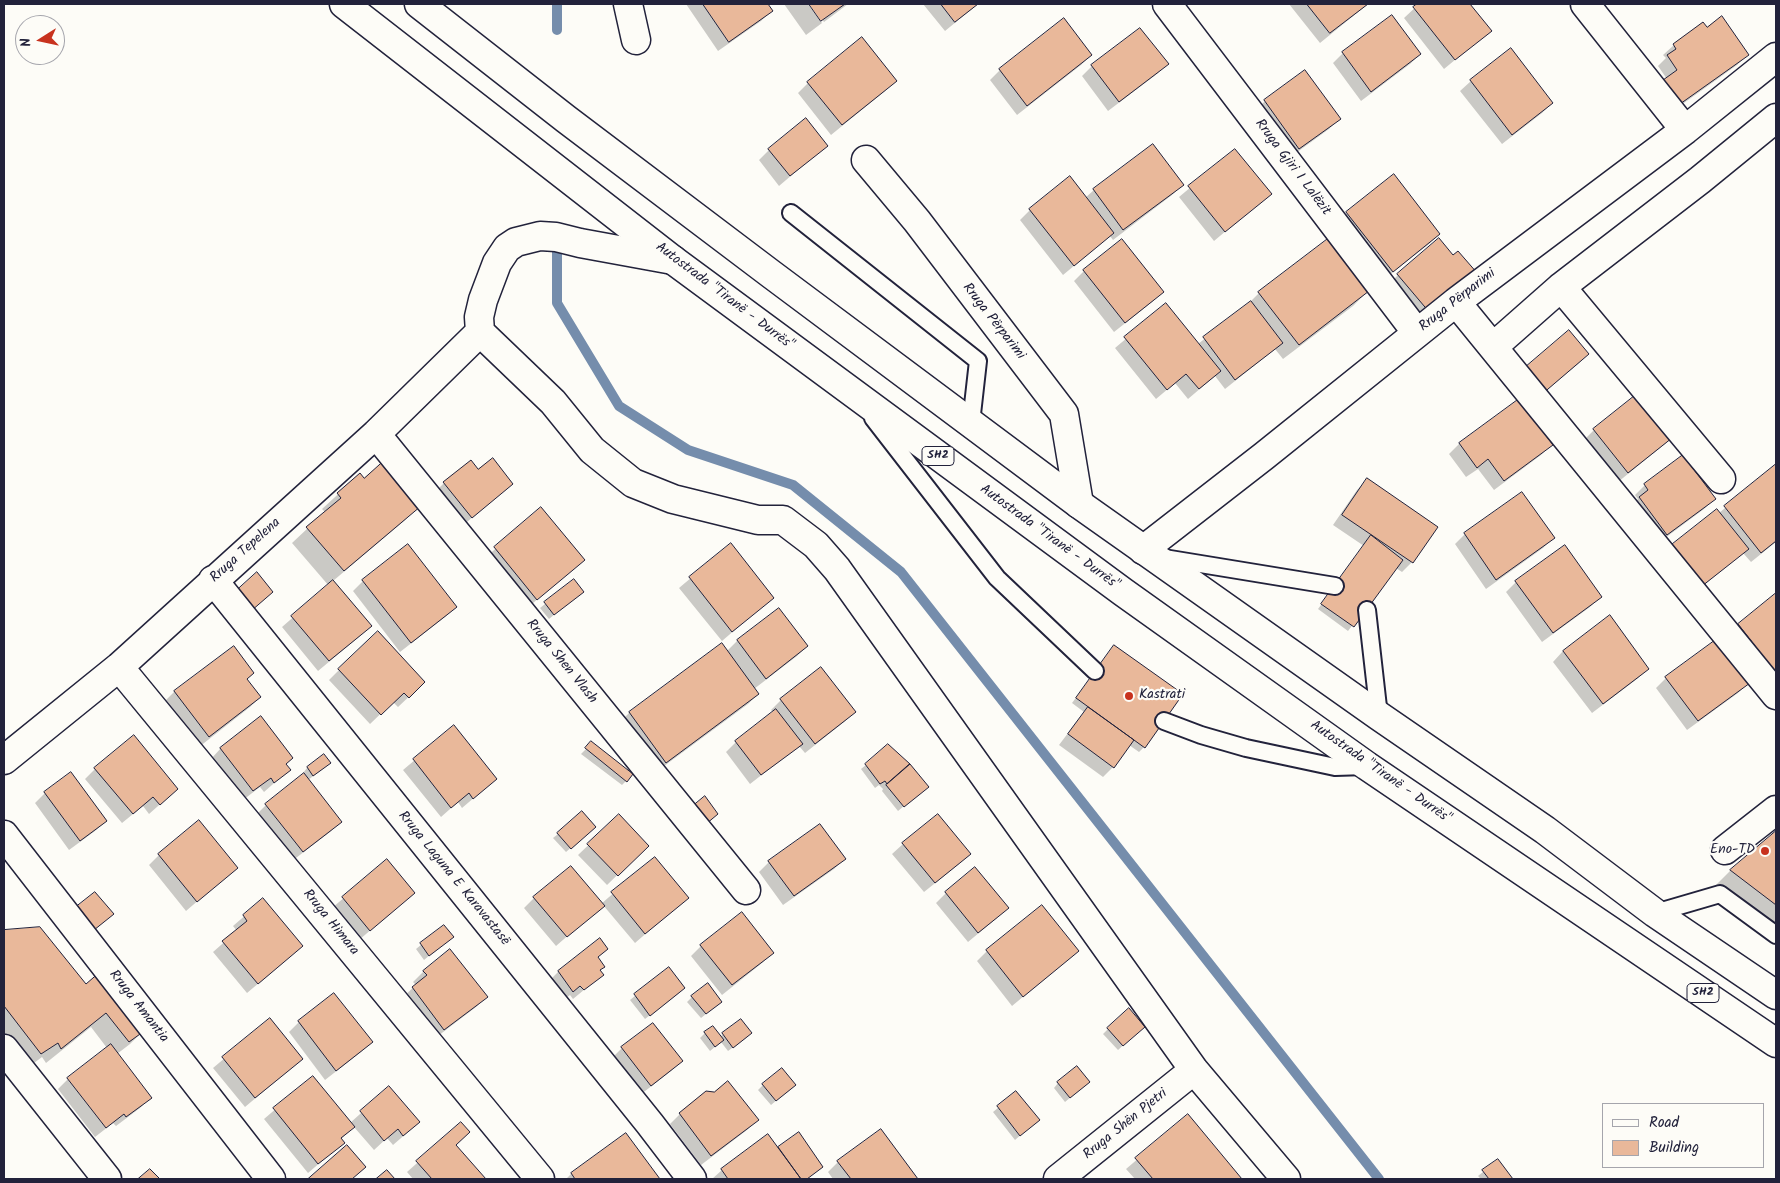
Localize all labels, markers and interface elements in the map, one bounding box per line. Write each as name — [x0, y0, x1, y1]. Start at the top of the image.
north arrow — [15, 15, 65, 65]
text: N — [15, 36, 38, 49]
street label: Rruga Gjiri I Lalëzit — [1250, 117, 1334, 219]
street label: Autostrada "Tiranë - Durrës" — [652, 240, 796, 354]
street label: Rruga Përparimi — [1416, 266, 1500, 336]
street label: Rruga Përparimi — [958, 280, 1028, 364]
road number: SH2 — [922, 446, 954, 466]
street label: Autostrada "Tiranë - Durrës" — [976, 482, 1122, 594]
street label: Rruga Tepelena — [207, 515, 285, 587]
street label: Rruga Shen Vlash — [522, 616, 600, 708]
place label: Kastrati — [1139, 688, 1185, 704]
marker: Kastrati — [1123, 690, 1135, 702]
street label: Autostrada "Tiranë - Durrës" — [1306, 718, 1454, 828]
street label: Rruga Laguna E Karavastasë — [394, 808, 512, 950]
place label: Eno-TD — [1710, 843, 1755, 859]
marker: Eno-TD — [1759, 845, 1771, 857]
street label: Rruga Himara — [298, 887, 362, 959]
street label: Rruga Amantia — [104, 967, 172, 1047]
road number: SH2 — [1687, 984, 1719, 1002]
street label: Rruga Shën Pjetri — [1081, 1086, 1171, 1164]
legend — [1602, 1103, 1765, 1168]
text: Road — [1649, 1111, 1679, 1135]
text: Building — [1649, 1136, 1699, 1160]

